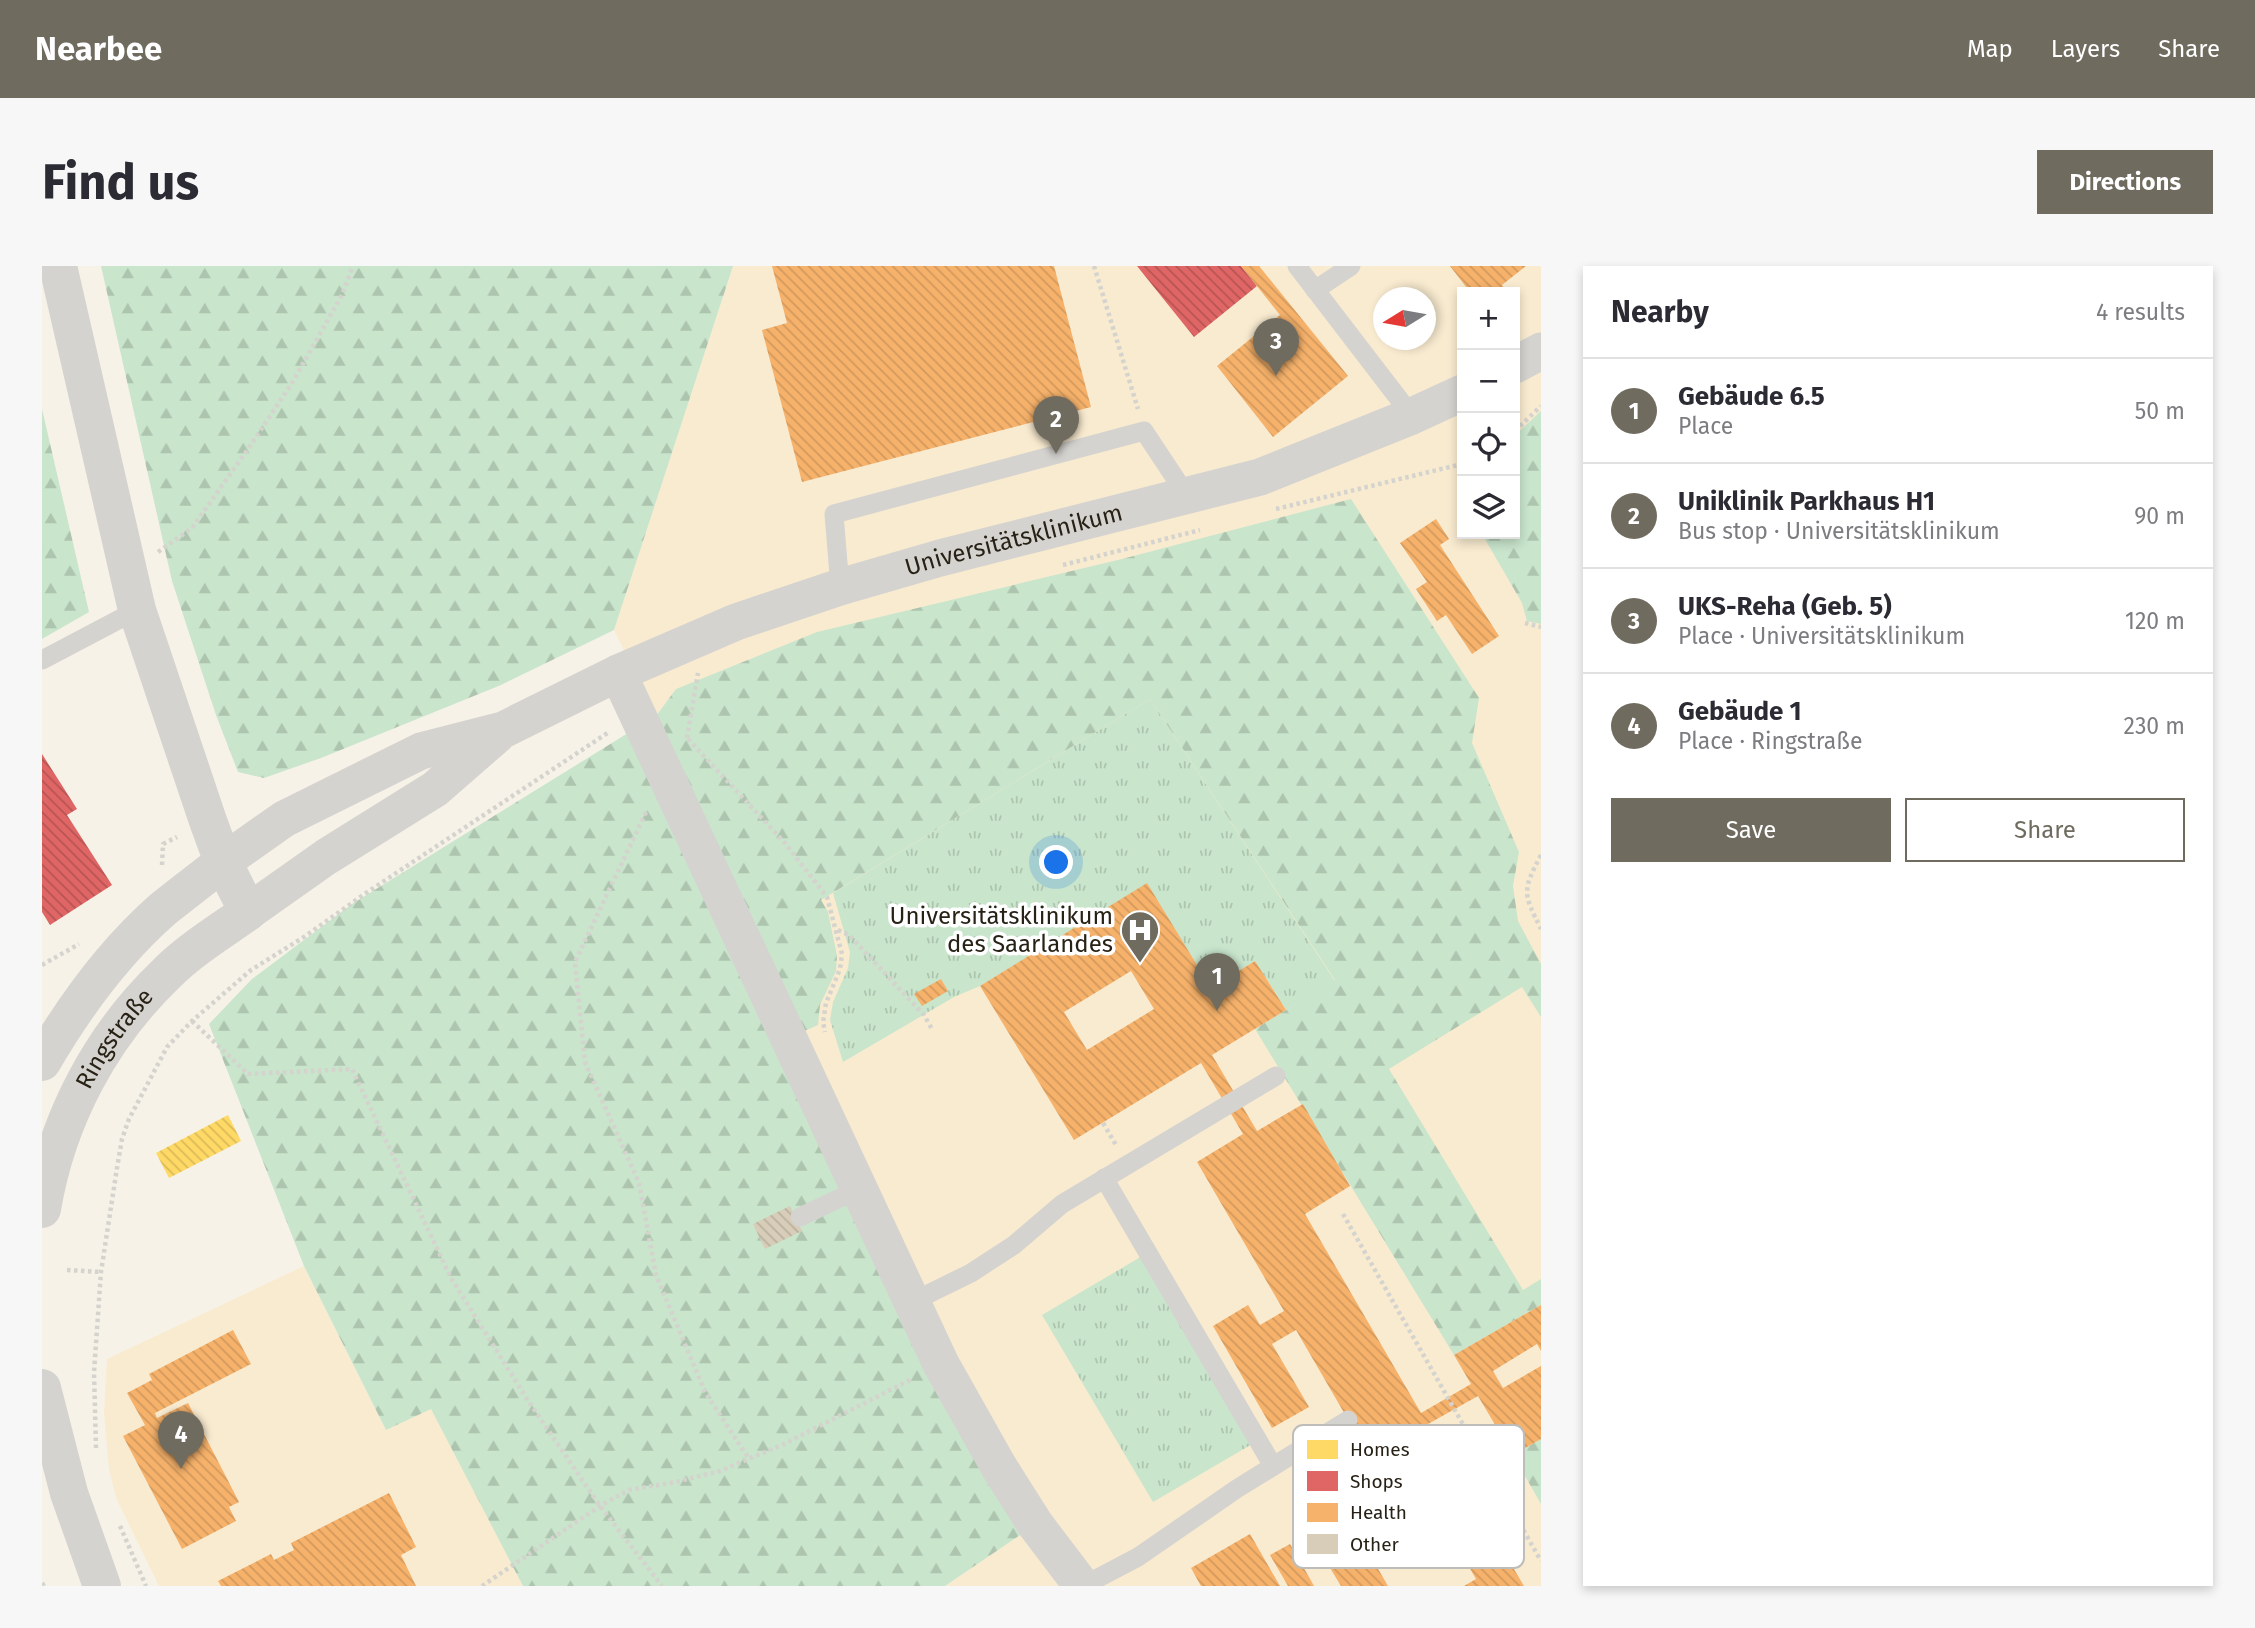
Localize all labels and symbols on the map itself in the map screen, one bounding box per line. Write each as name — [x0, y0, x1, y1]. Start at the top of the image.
north arrow — [1373, 287, 1436, 350]
pin: 3 — [1253, 318, 1299, 376]
pin: 2 — [1033, 396, 1079, 454]
street label: Universitätsklinikum — [902, 498, 1126, 581]
your location — [1039, 845, 1073, 879]
place label: Universitätsklinikum des Saarlandes — [890, 902, 1113, 958]
hospital icon: Universitätsklinikum des Saarlandes — [1119, 909, 1161, 964]
pin: 1 — [1194, 953, 1240, 1011]
street label: Ringstraße — [70, 982, 159, 1094]
pin: 4 — [158, 1411, 204, 1469]
legend — [1293, 1425, 1524, 1568]
text: Homes — [1350, 1438, 1410, 1461]
text: Shops — [1350, 1470, 1403, 1493]
text: Health — [1350, 1501, 1407, 1524]
text: Other — [1350, 1533, 1399, 1556]

